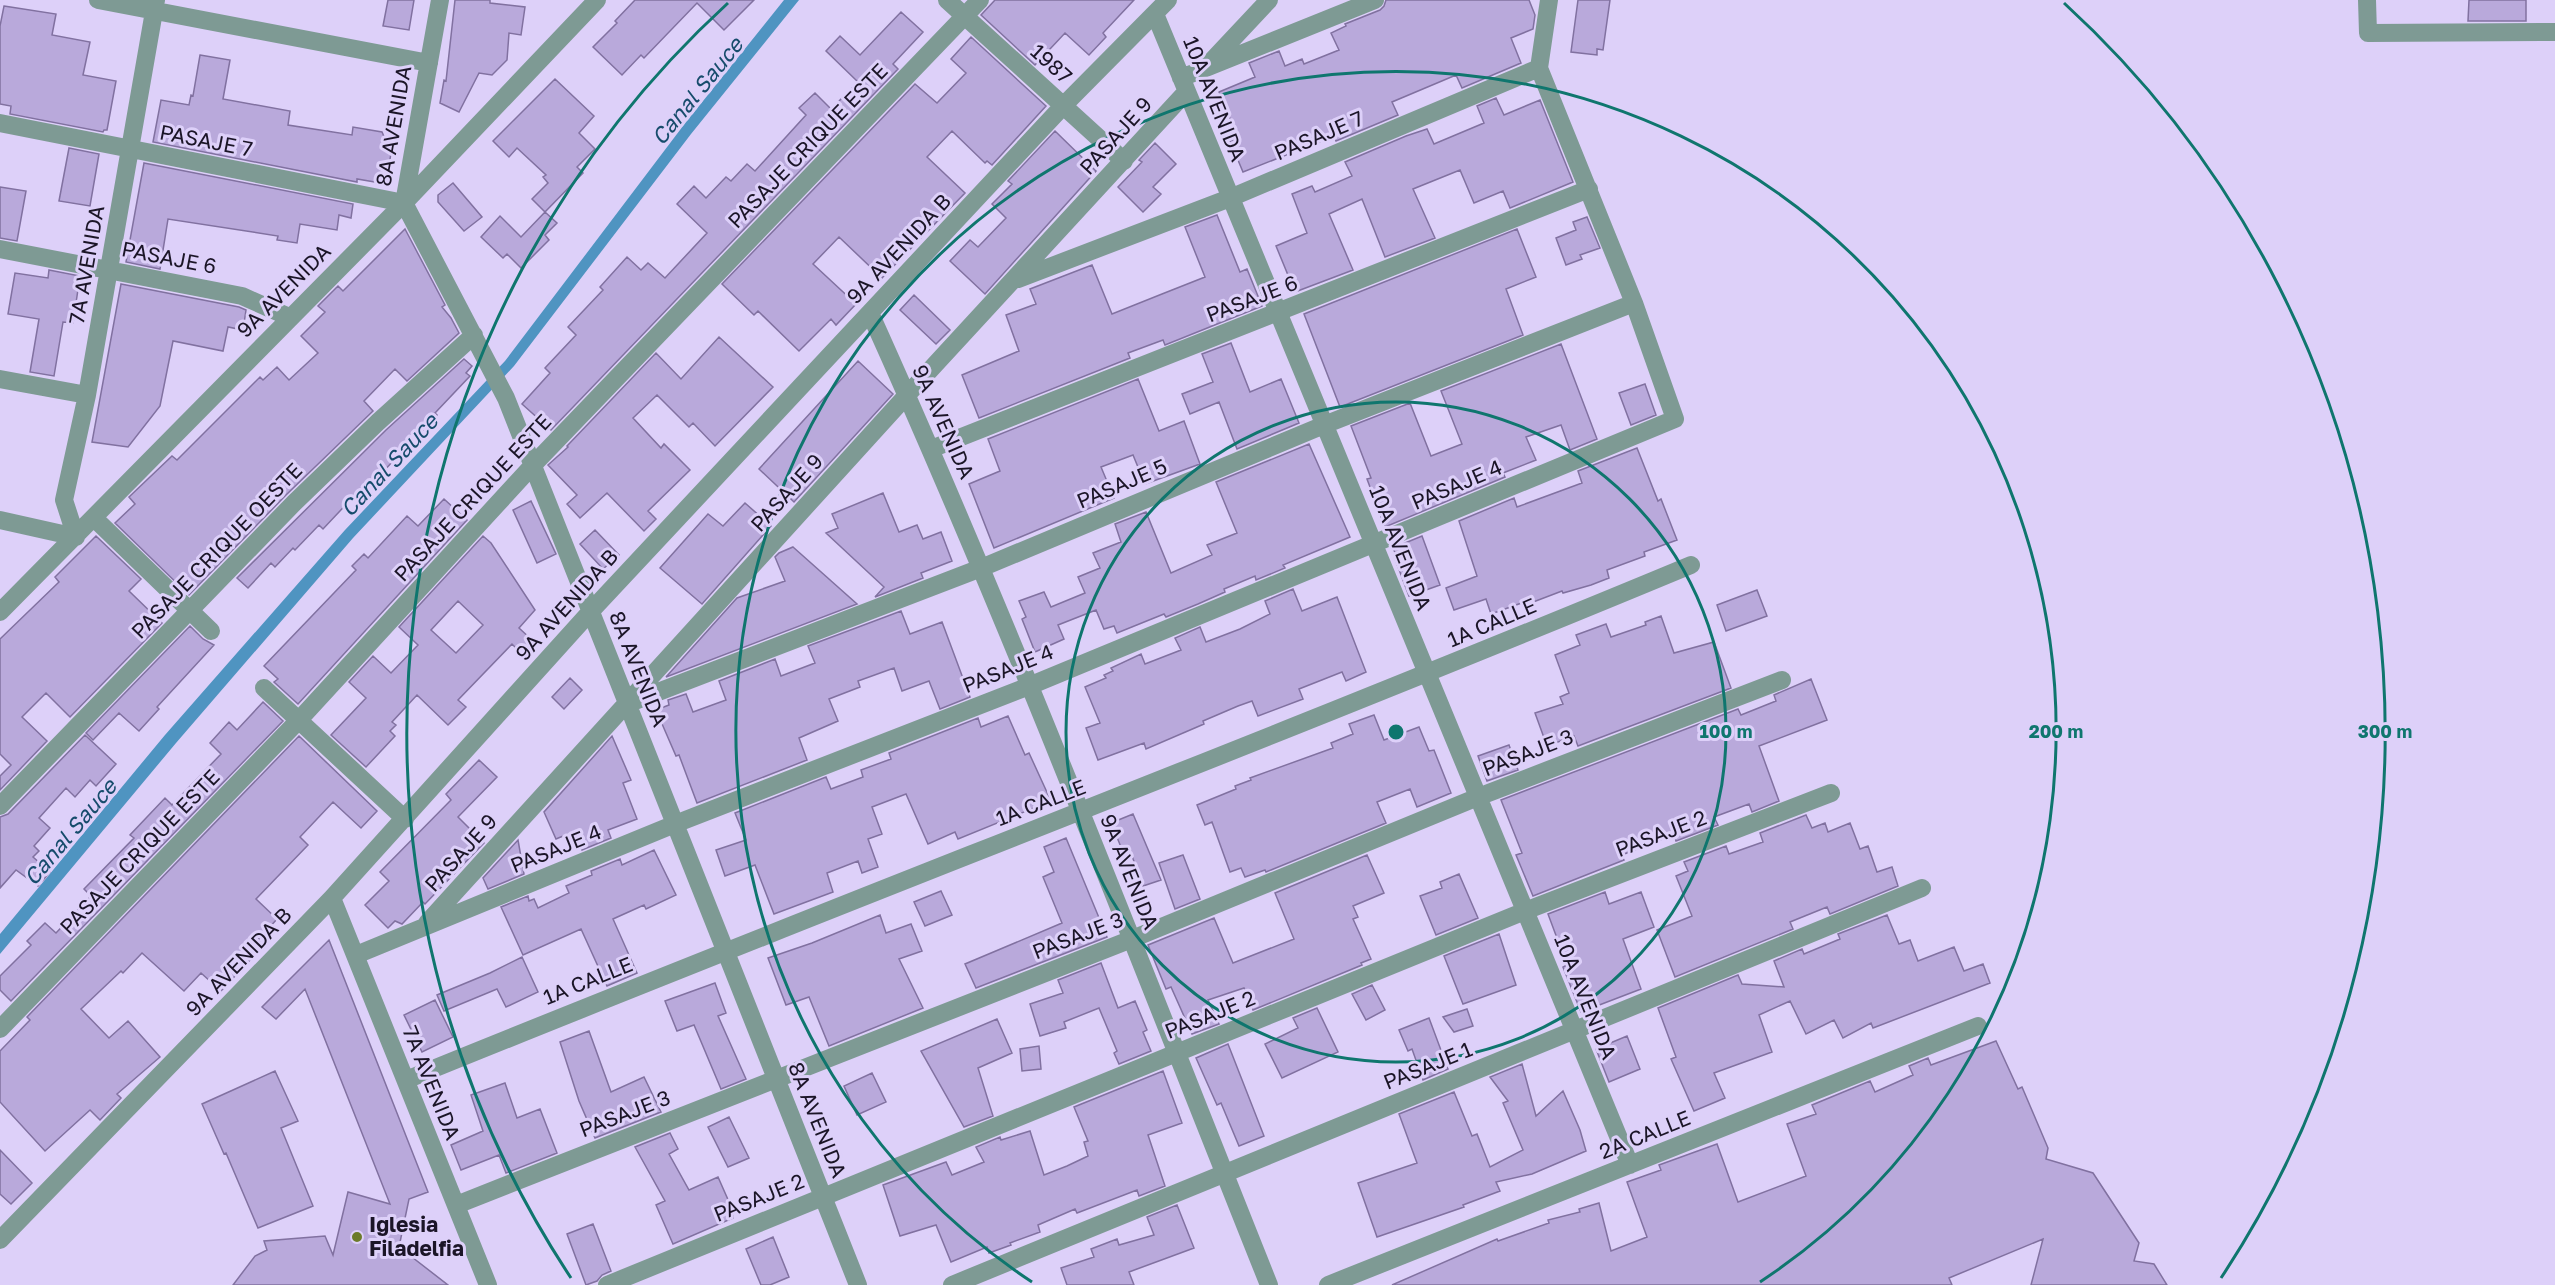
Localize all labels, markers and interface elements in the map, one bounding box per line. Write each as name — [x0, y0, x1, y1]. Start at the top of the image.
water label: Canal Sauce — [645, 30, 750, 150]
street label: 10A AVENIDA — [1178, 32, 1252, 165]
street label: 1987 — [1026, 38, 1078, 89]
street label: PASAJE CRIQUE ESTE — [722, 57, 893, 233]
street label: 8A AVENIDA — [370, 63, 416, 188]
street label: PASAJE 9 — [1074, 91, 1157, 180]
street label: PASAJE 7 — [1270, 105, 1367, 165]
street label: PASAJE 7 — [157, 118, 255, 162]
street label: 9A AVENIDA B — [841, 188, 956, 309]
street label: 7A AVENIDA — [63, 203, 109, 326]
street label: PASAJE 6 — [120, 235, 219, 279]
street label: 9A AVENIDA — [231, 238, 336, 343]
street label: PASAJE 6 — [1202, 269, 1301, 327]
street label: 9A AVENIDA — [907, 361, 981, 483]
water label: Canal Sauce — [334, 406, 445, 522]
street label: PASAJE CRIQUE ESTE — [388, 408, 556, 586]
street label: PASAJE 9 — [745, 448, 828, 537]
street label: PASAJE 5 — [1073, 452, 1171, 514]
street label: PASAJE 4 — [1407, 453, 1506, 515]
street label: PASAJE CRIQUE OESTE — [125, 457, 307, 644]
street label: 10A AVENIDA — [1364, 481, 1438, 614]
street label: 9A AVENIDA B — [509, 543, 623, 666]
street label: 1A CALLE — [1443, 592, 1540, 652]
street label: 8A AVENIDA — [604, 607, 674, 730]
street label: PASAJE 4 — [958, 638, 1057, 698]
text: 100 m — [1700, 720, 1752, 742]
text: 200 m — [2029, 720, 2083, 742]
text: 300 m — [2358, 720, 2412, 742]
centre of rings — [1386, 722, 1406, 742]
street label: PASAJE 3 — [1478, 723, 1577, 781]
street label: PASAJE CRIQUE ESTE — [54, 763, 225, 939]
water label: Canal Sauce — [17, 771, 123, 890]
street label: 1A CALLE — [992, 773, 1089, 831]
street label: PASAJE 2 — [1611, 804, 1710, 862]
street label: PASAJE 9 — [419, 808, 502, 897]
street label: 9A AVENIDA — [1095, 810, 1165, 933]
street label: PASAJE 4 — [506, 818, 605, 878]
street label: 9A AVENIDA B — [180, 901, 297, 1021]
street label: PASAJE 3 — [1028, 906, 1127, 964]
street label: 10A AVENIDA — [1549, 930, 1623, 1063]
street label: 1A CALLE — [539, 950, 636, 1010]
street label: PASAJE 2 — [1161, 984, 1259, 1044]
street label: 7A AVENIDA — [397, 1022, 467, 1143]
street label: PASAJE 1 — [1379, 1036, 1476, 1095]
street label: 8A AVENIDA — [783, 1058, 853, 1181]
street label: PASAJE 3 — [575, 1084, 674, 1142]
street label: 2A CALLE — [1595, 1104, 1694, 1164]
street label: PASAJE 2 — [710, 1167, 808, 1227]
place label: Iglesia Filadelfia — [369, 1211, 464, 1261]
marker: Iglesia Filadelfia — [350, 1230, 364, 1244]

